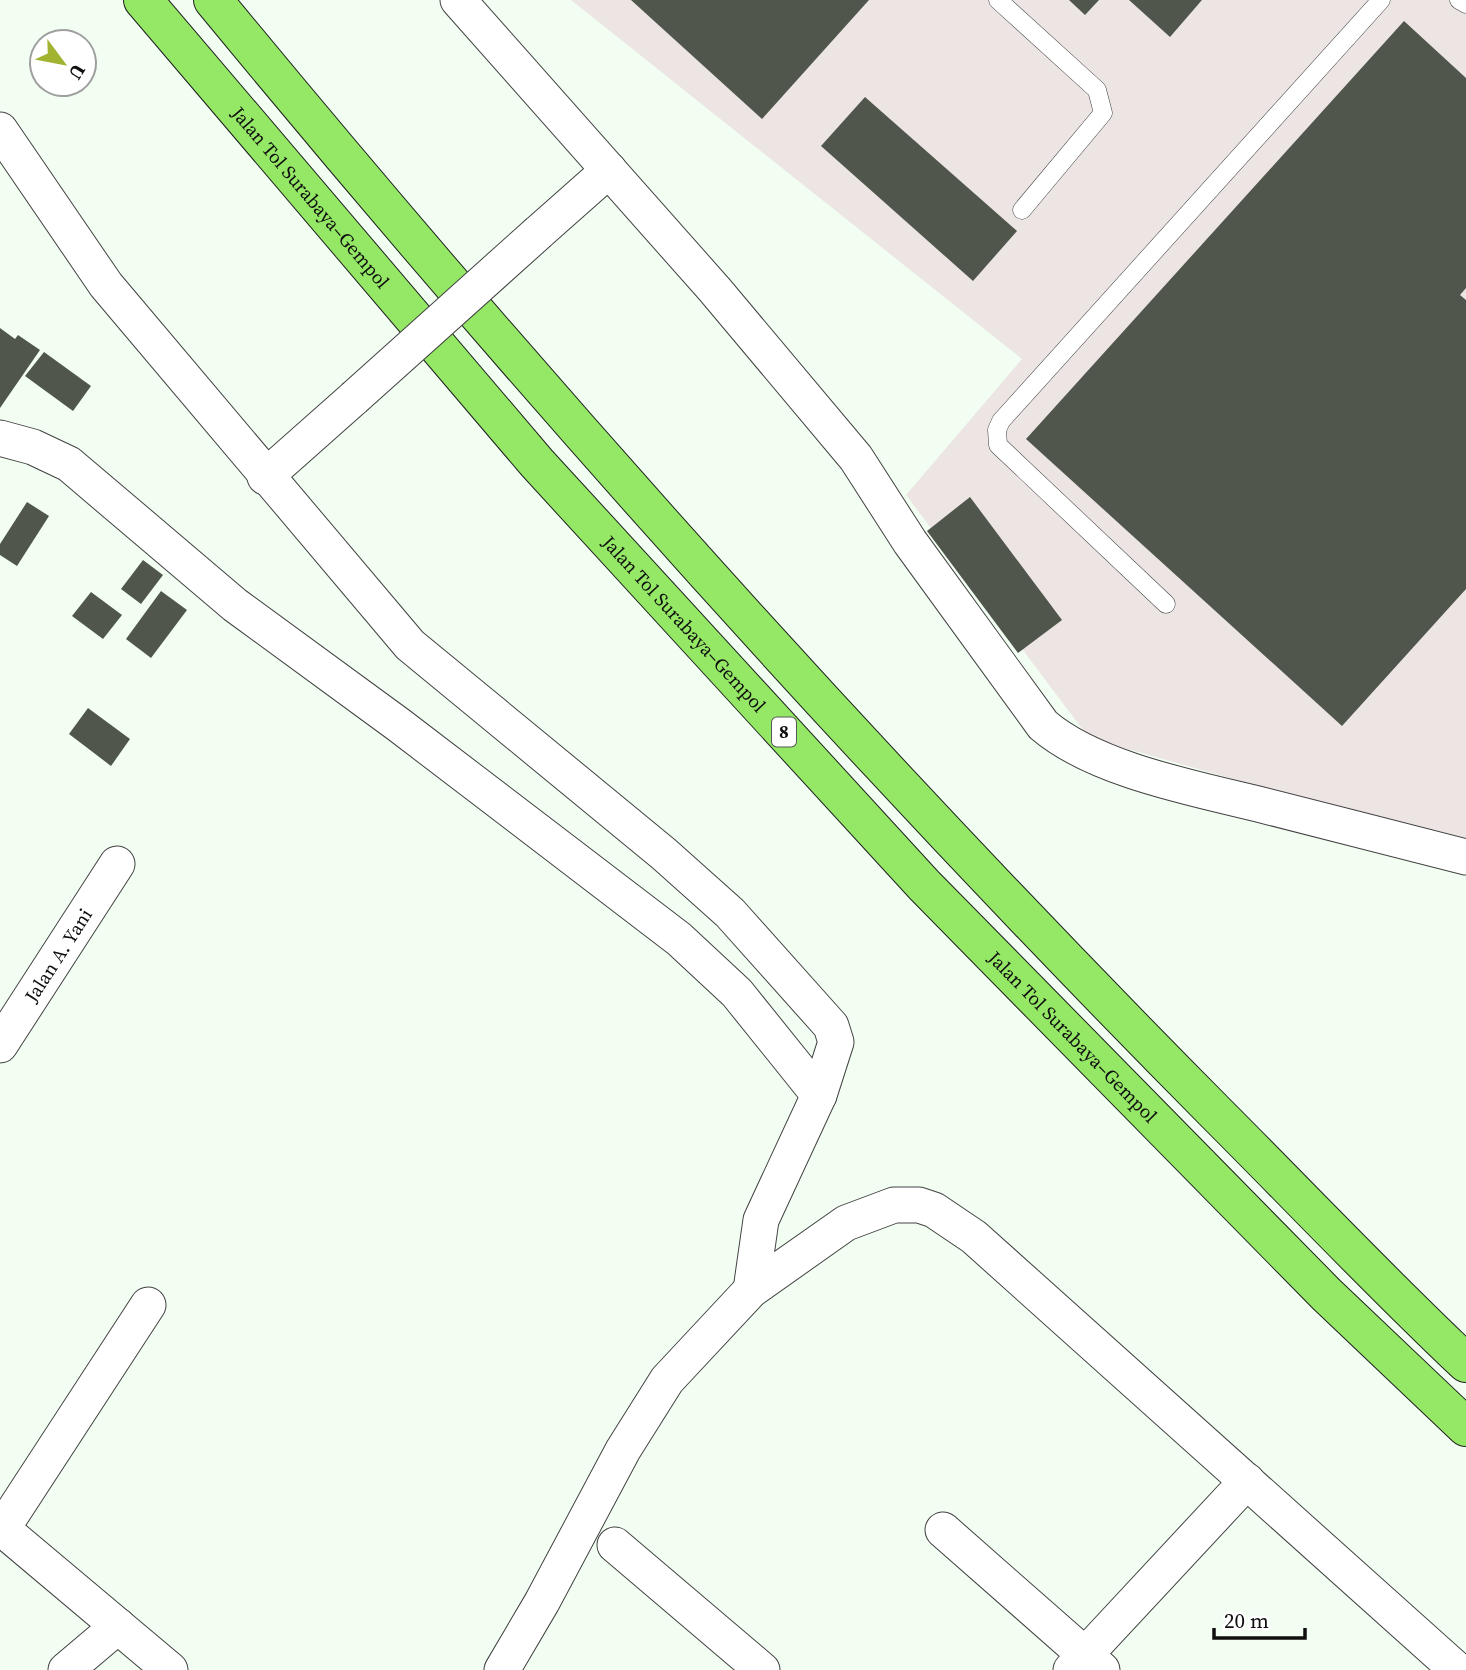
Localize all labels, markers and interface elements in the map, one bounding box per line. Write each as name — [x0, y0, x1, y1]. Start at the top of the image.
north arrow — [28, 28, 98, 98]
text: U — [63, 59, 92, 85]
street label: Jalan Tol Surabaya–Gempol — [225, 100, 396, 294]
street label: Jalan Tol Surabaya–Gempol — [596, 529, 772, 718]
road number: 8 — [772, 718, 796, 746]
street label: Jalan A. Yani — [18, 903, 98, 1008]
street label: Jalan Tol Surabaya–Gempol — [982, 944, 1164, 1128]
scale bar — [1214, 1596, 1305, 1640]
text: 20 m — [1224, 1606, 1269, 1635]

